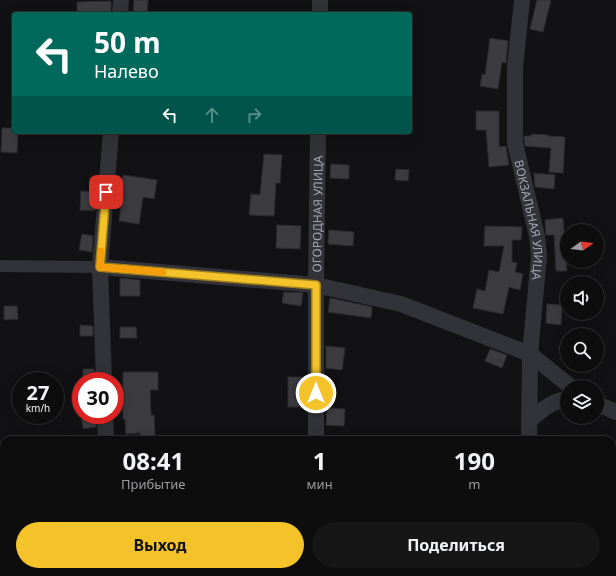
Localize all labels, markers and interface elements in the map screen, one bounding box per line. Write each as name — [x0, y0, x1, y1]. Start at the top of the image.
text: 50 m — [94, 23, 161, 61]
icon: left — [28, 28, 80, 80]
text: Налево — [94, 59, 159, 83]
icon: left — [159, 104, 181, 126]
icon: ahead — [201, 104, 223, 126]
icon: right — [243, 104, 265, 126]
street label: ОГОРОДНАЯ УЛИЦА — [308, 155, 326, 273]
street label: ВОКЗАЛЬНАЯ УЛИЦА — [511, 158, 548, 281]
pin — [89, 175, 123, 209]
icon: arrive — [95, 181, 117, 203]
north arrow — [560, 224, 604, 268]
map controls — [560, 224, 604, 424]
button: sound — [560, 276, 604, 320]
button: search — [560, 328, 604, 372]
speed limit sign: 30 — [72, 372, 124, 424]
position arrow — [295, 372, 337, 414]
text: 27 — [27, 379, 49, 406]
button: layers — [560, 380, 604, 424]
text: km/h — [26, 401, 50, 415]
text: 08:41 — [122, 444, 184, 477]
text: 1 — [313, 444, 326, 477]
text: 190 — [454, 444, 495, 477]
text: Прибытие — [121, 475, 186, 493]
text: мин — [307, 475, 333, 493]
text: m — [468, 475, 480, 493]
button: Выход — [16, 522, 304, 568]
button: Поделиться — [312, 522, 600, 568]

